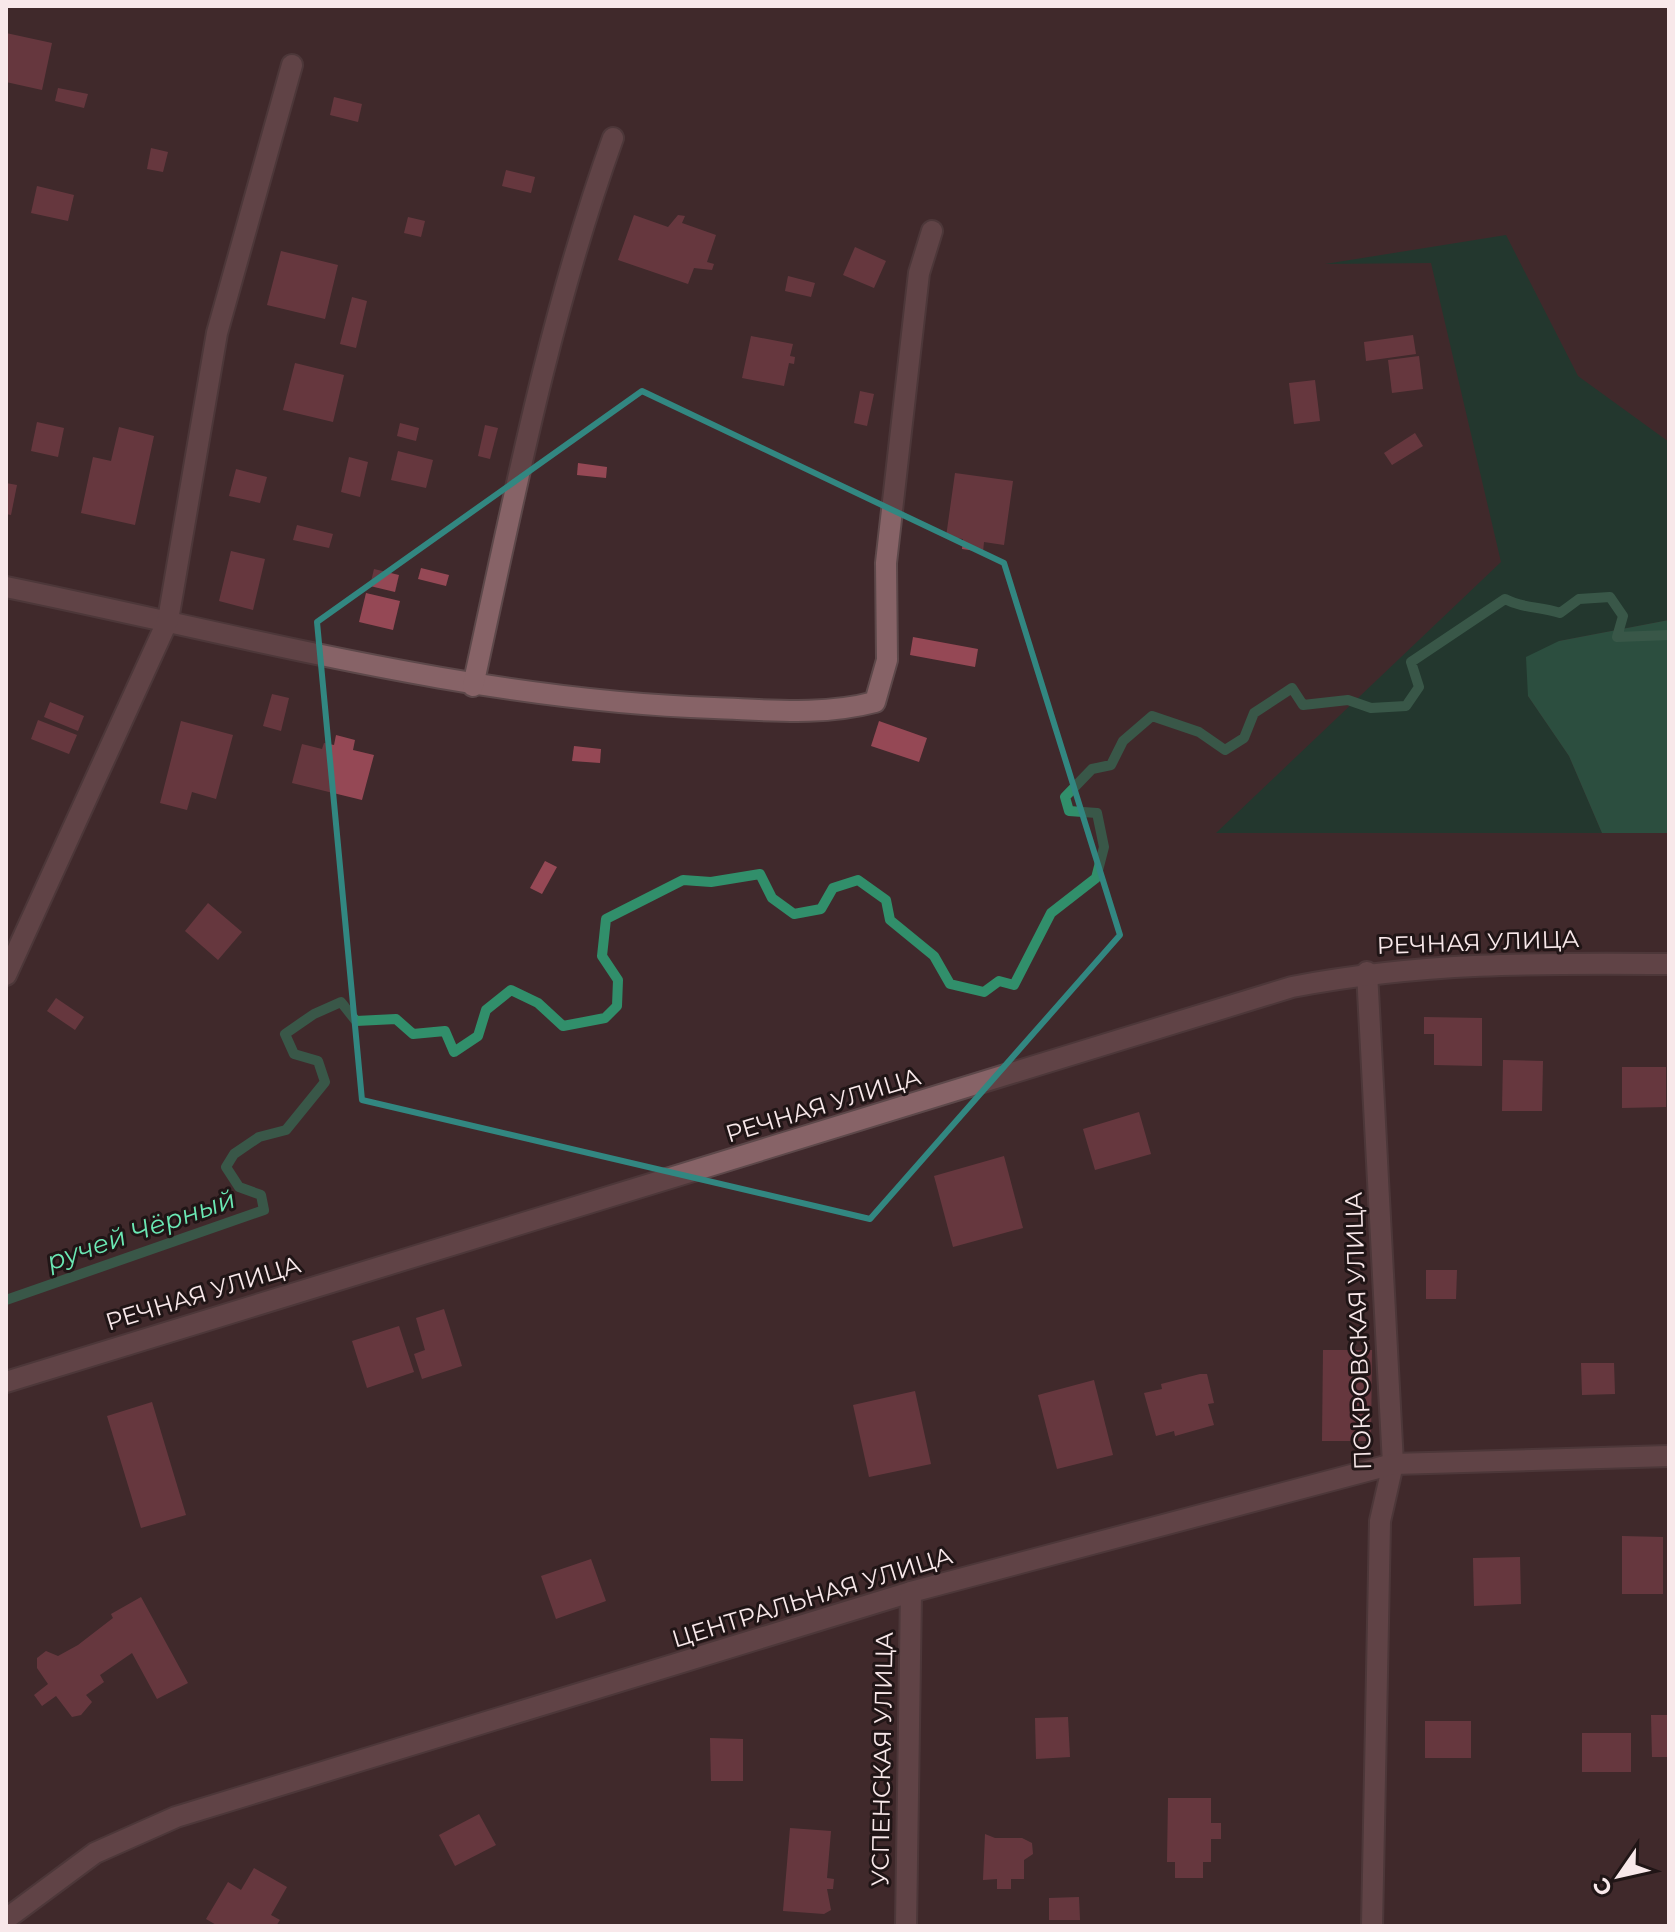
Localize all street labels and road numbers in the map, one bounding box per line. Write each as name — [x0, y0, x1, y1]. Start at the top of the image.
street label: РЕЧНАЯ УЛИЦА — [1376, 924, 1580, 960]
street label: РЕЧНАЯ УЛИЦА — [722, 1061, 924, 1148]
street label: ПОКРОВСКАЯ УЛИЦА — [1339, 1191, 1377, 1471]
street label: РЕЧНАЯ УЛИЦА — [102, 1249, 304, 1336]
street label: ЦЕНТРАЛЬНАЯ УЛИЦА — [668, 1540, 956, 1654]
street label: УСПЕНСКАЯ УЛИЦА — [865, 1631, 899, 1887]

